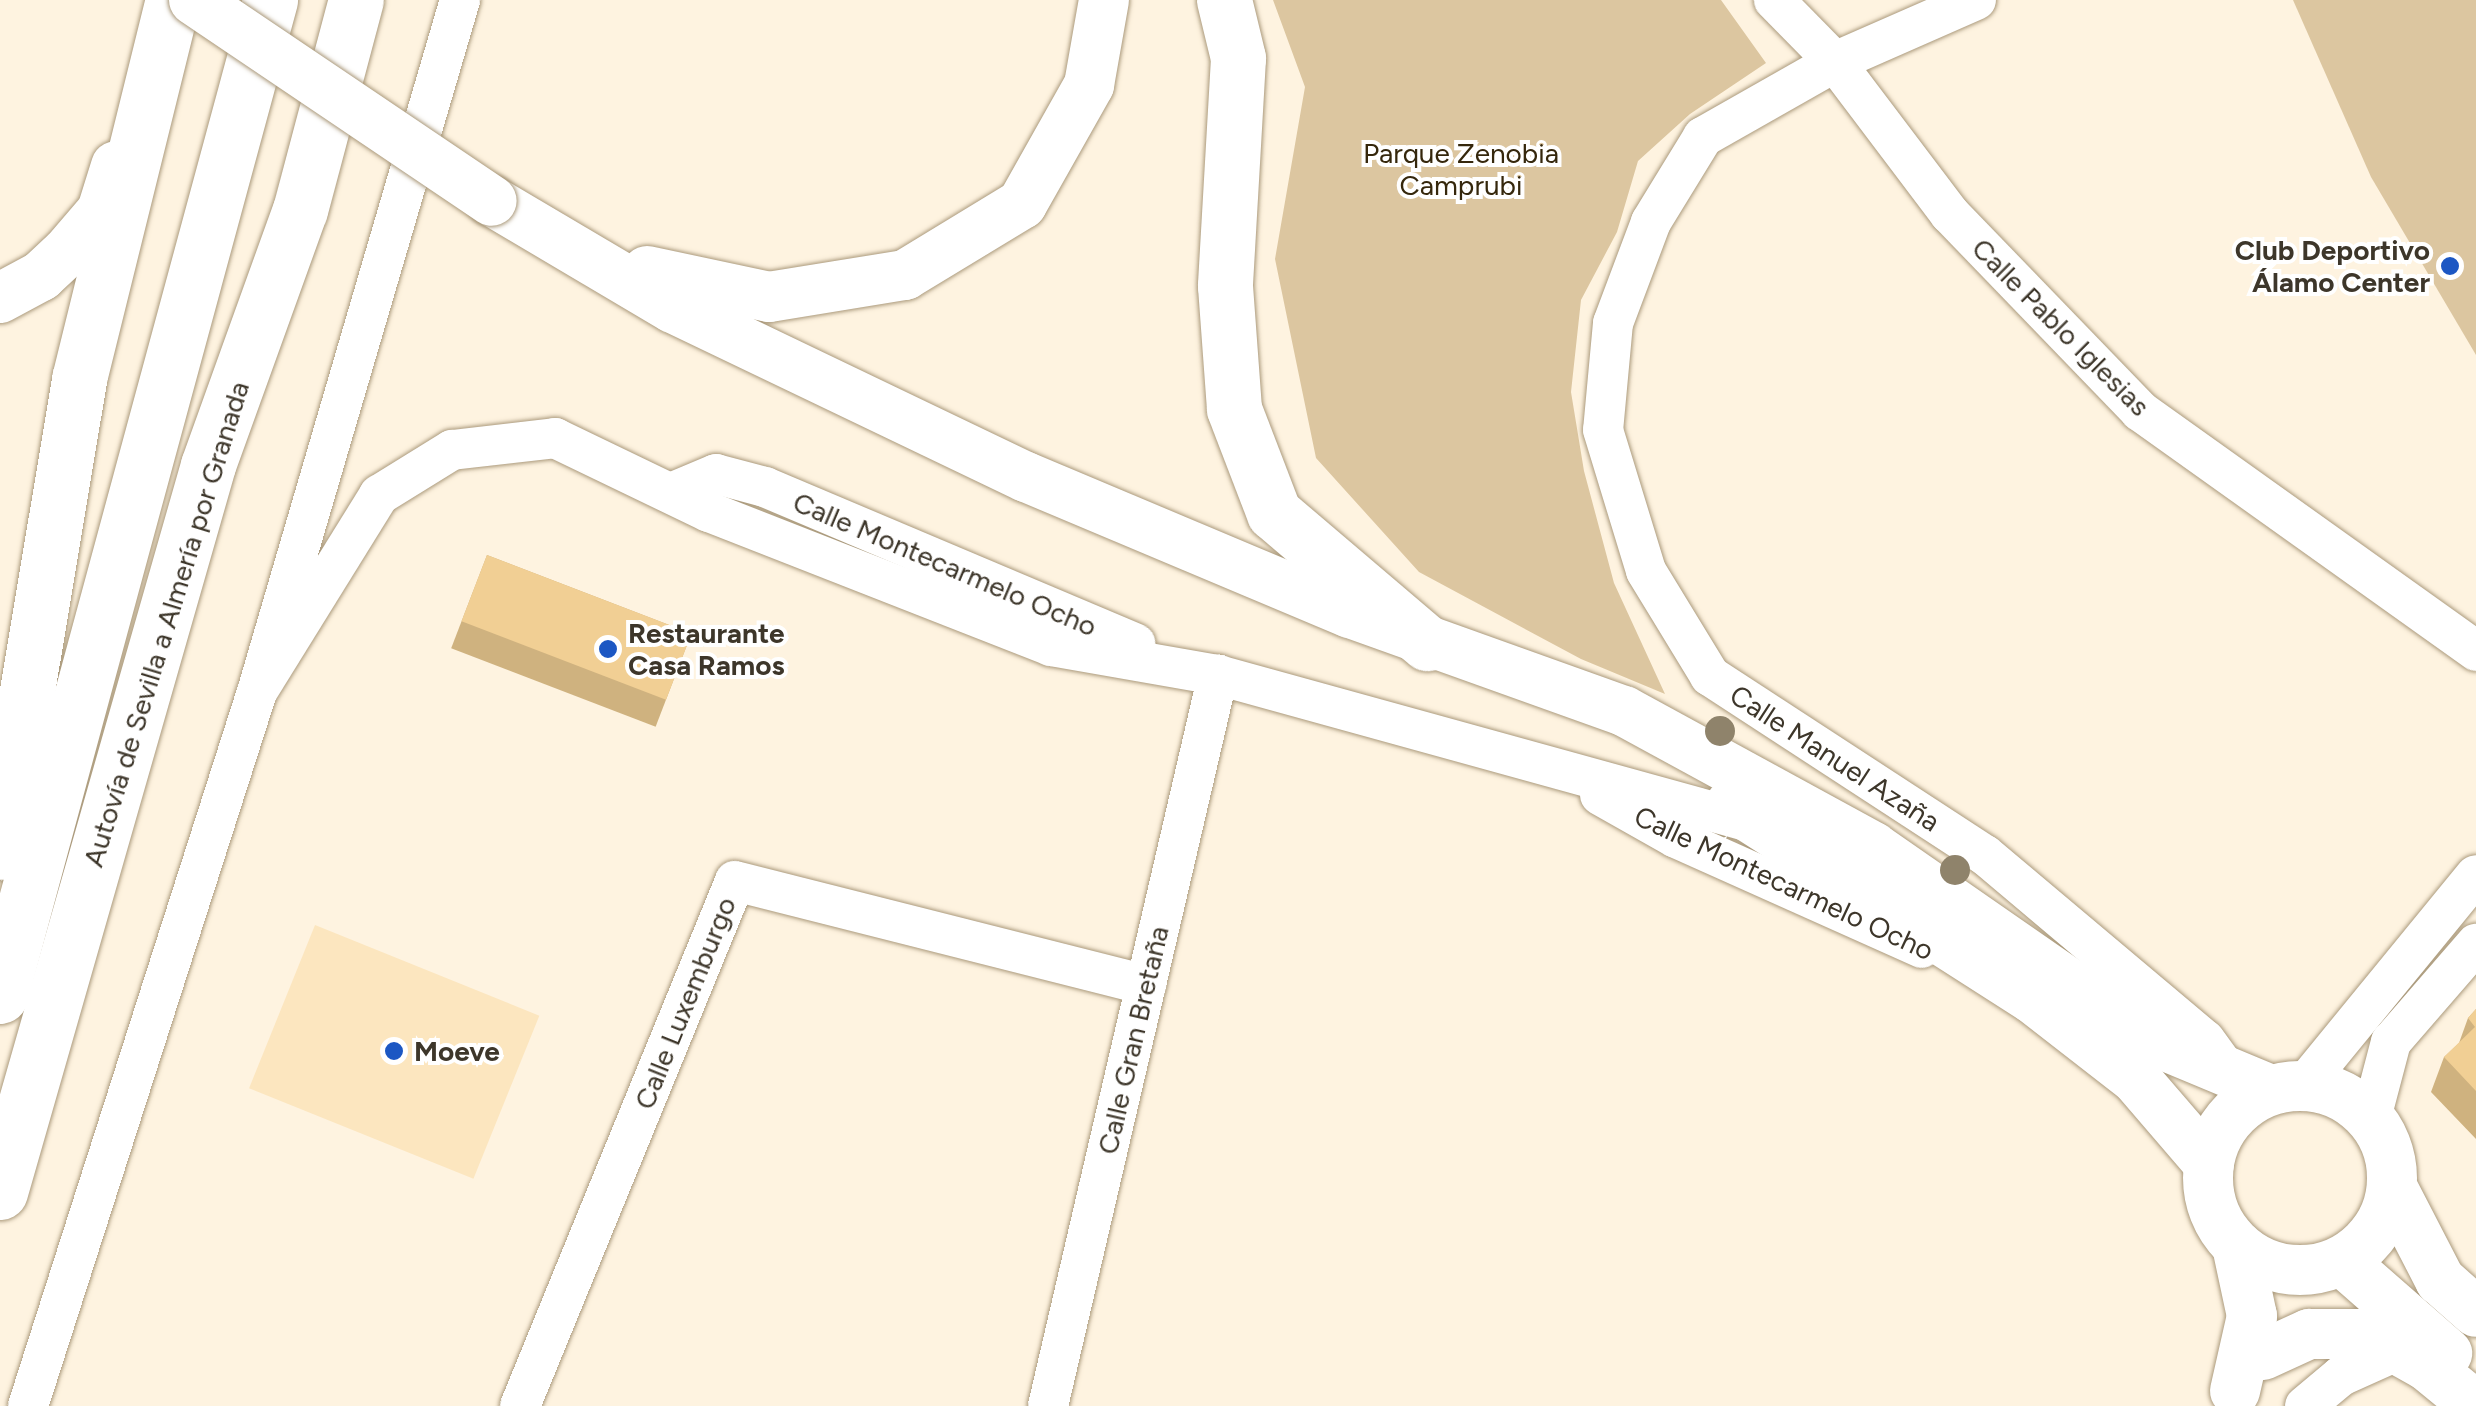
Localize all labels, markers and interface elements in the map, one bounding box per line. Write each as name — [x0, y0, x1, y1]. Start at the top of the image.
park label: Parque Zenobia Camprubi — [1363, 136, 1559, 202]
street label: Calle Pablo Iglesias — [1965, 231, 2157, 423]
place label: Club Deportivo Álamo Center — [2235, 233, 2430, 299]
marker: Club Deportivo Álamo Center — [2439, 255, 2461, 277]
street label: Autovía de Sevilla a Almería por Granada — [76, 377, 256, 871]
street label: Calle Montecarmelo Ocho — [788, 485, 1102, 643]
place label: Restaurante Casa Ramos — [628, 616, 785, 682]
marker: Restaurante Casa Ramos — [597, 638, 619, 660]
street label: Calle Manuel Azaña — [1724, 678, 1946, 838]
street label: Calle Montecarmelo Ocho — [1629, 799, 1939, 967]
street label: Calle Luxemburgo — [627, 892, 743, 1114]
street label: Calle Gran Bretaña — [1090, 923, 1176, 1157]
place label: Moeve — [414, 1034, 500, 1068]
marker: Moeve — [383, 1040, 405, 1062]

